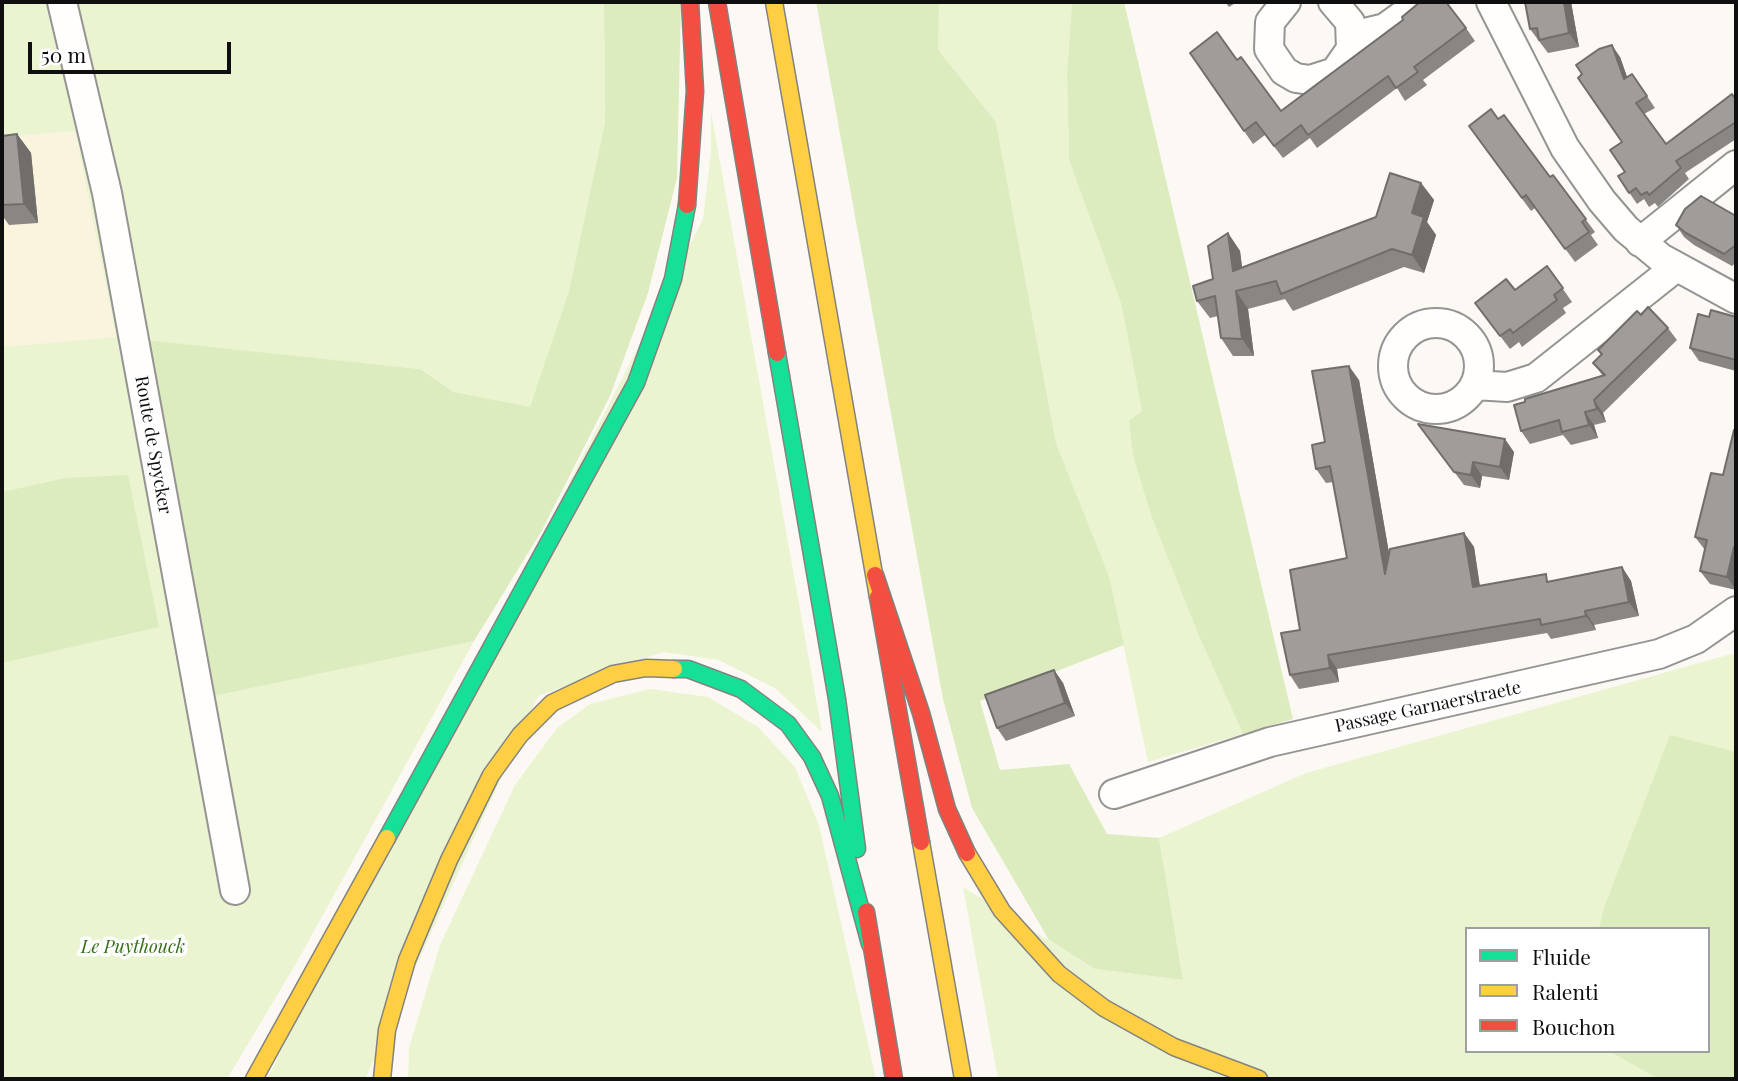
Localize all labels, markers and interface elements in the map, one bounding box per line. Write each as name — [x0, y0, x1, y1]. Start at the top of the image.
scale bar — [32, 28, 234, 72]
text: 50 m — [41, 40, 86, 68]
street label: Route de Spycker — [130, 374, 176, 516]
street label: Passage Garnaerstraete — [1333, 677, 1523, 737]
legend — [1465, 927, 1710, 1053]
park label: Le Puythouck — [81, 936, 185, 958]
text: Fluide — [1532, 942, 1591, 970]
text: Ralenti — [1532, 977, 1599, 1005]
text: Bouchon — [1532, 1012, 1615, 1040]

